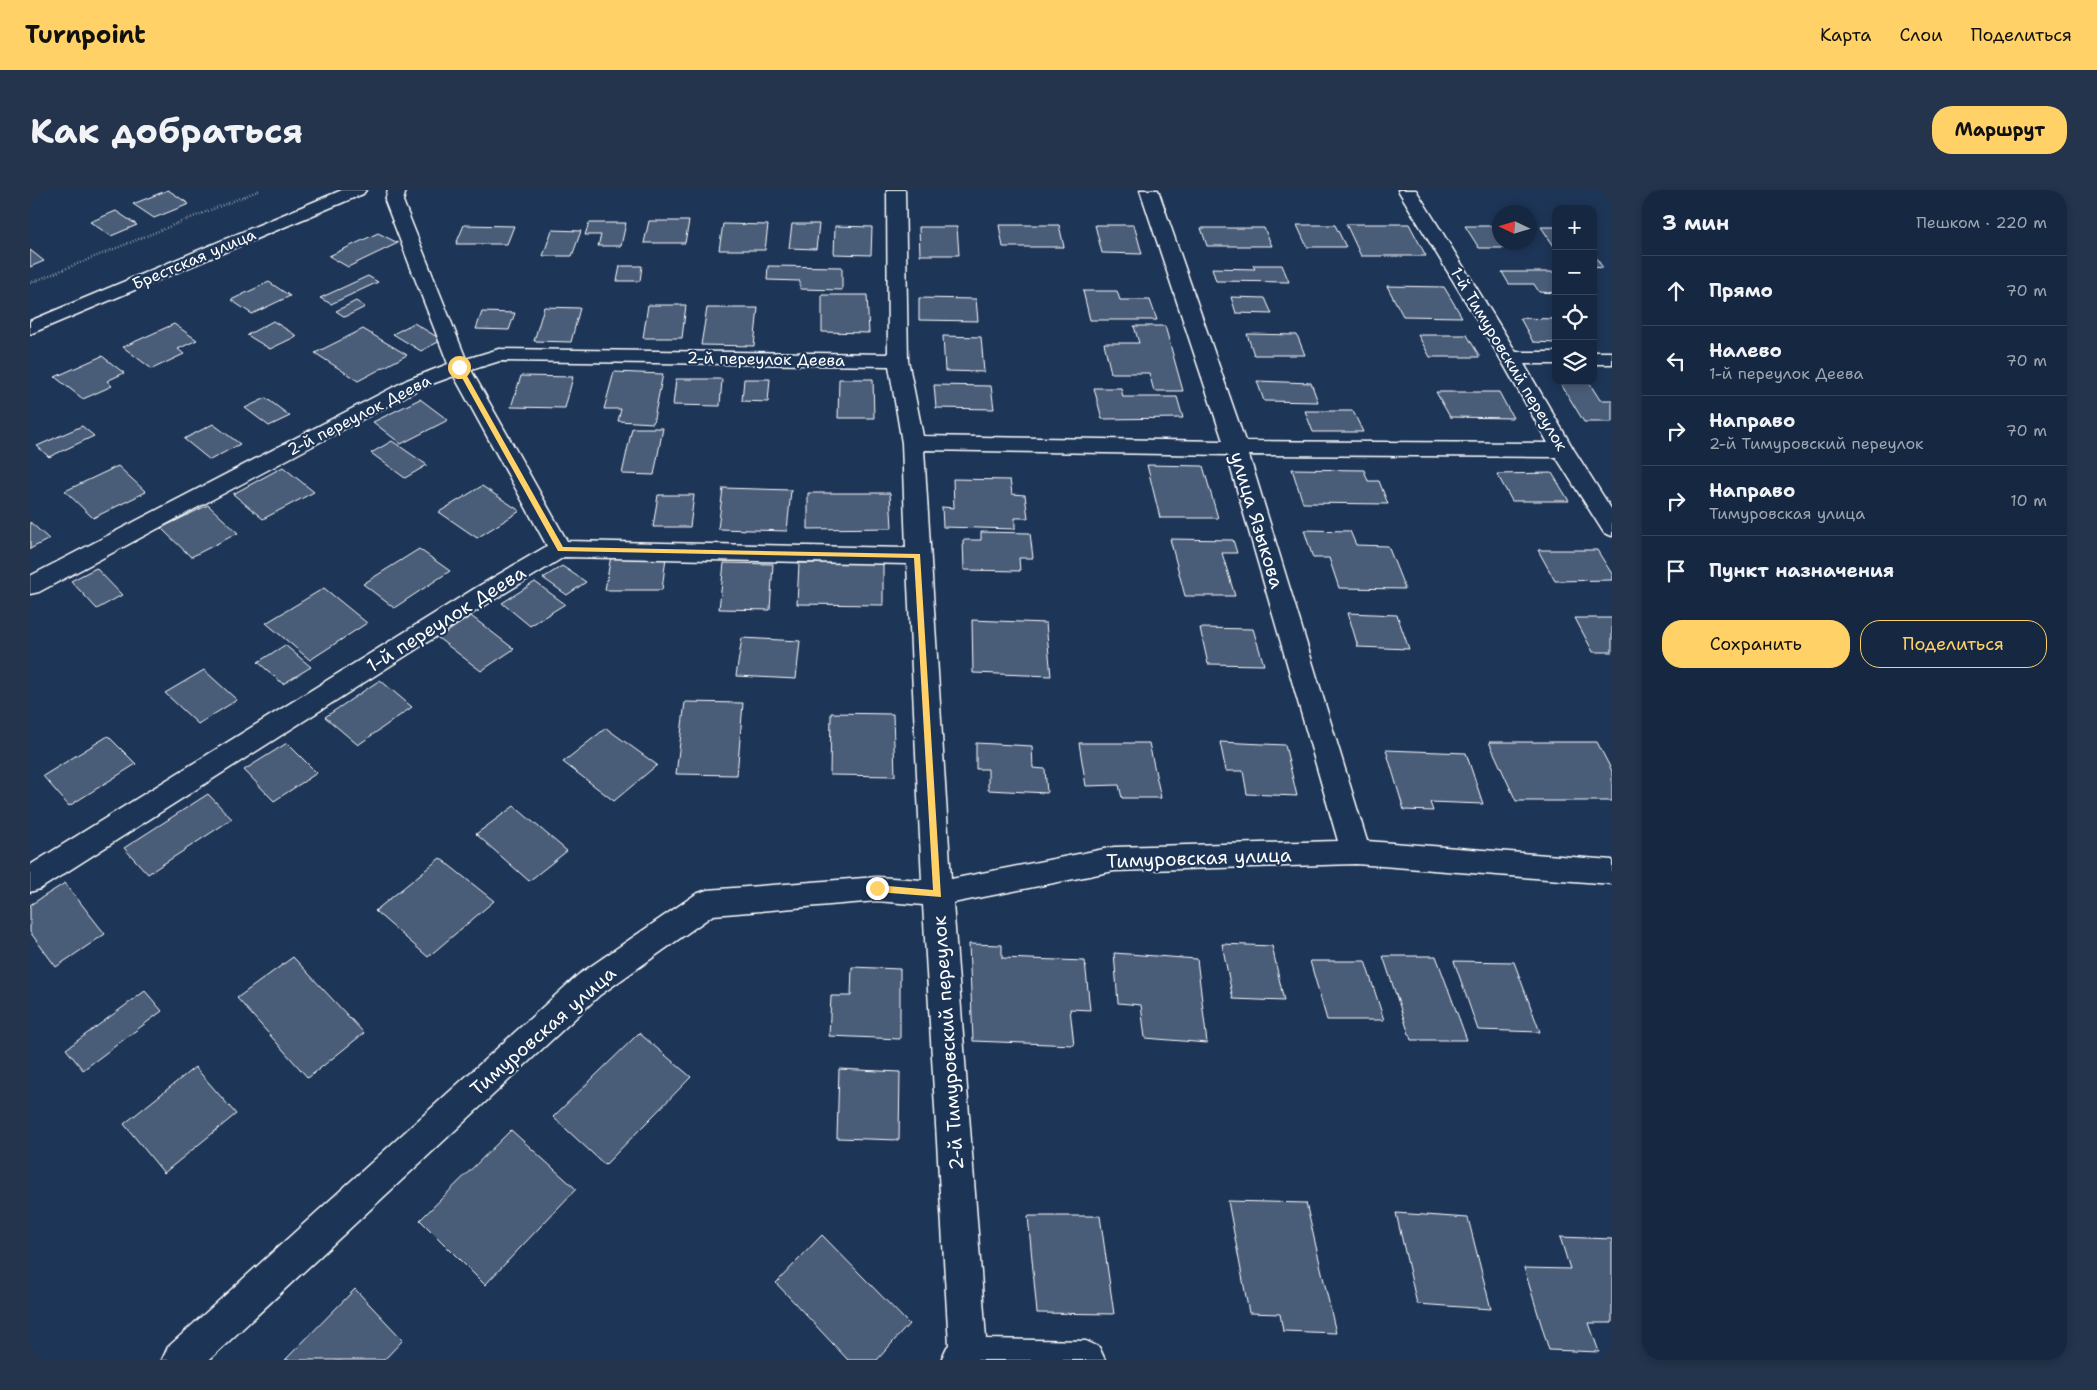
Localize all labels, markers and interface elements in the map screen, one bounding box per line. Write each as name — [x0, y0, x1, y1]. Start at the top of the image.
text: Turnpoint — [25, 19, 146, 51]
text: Карта — [1820, 23, 1871, 47]
text: Слои — [1899, 23, 1943, 47]
text: Поделиться — [1971, 23, 2072, 47]
button: Маршрут — [1932, 106, 2067, 154]
text: Как добраться — [30, 107, 303, 154]
north arrow — [1492, 205, 1537, 250]
map controls — [1552, 205, 1597, 385]
button: + — [1552, 205, 1597, 250]
text: 3 мин — [1662, 209, 1729, 237]
text: Пешком · 220 m — [1916, 212, 2047, 233]
street label: Брестская улица — [129, 224, 259, 294]
button: − — [1552, 250, 1597, 295]
street label: 1-й Тимуровский переулок — [1446, 263, 1573, 455]
icon: ahead — [1662, 277, 1690, 305]
text: Прямо — [1709, 278, 1773, 303]
text: 70 m — [2006, 280, 2047, 301]
button: locate — [1552, 295, 1597, 340]
text: Налево — [1709, 338, 1782, 363]
button: layers — [1552, 340, 1597, 385]
street label: 2-й переулок Деева — [687, 347, 845, 371]
icon: left — [1662, 347, 1690, 375]
text: 70 m — [2006, 350, 2047, 371]
route start — [448, 356, 471, 379]
text: 1-й переулок Деева — [1709, 363, 1863, 384]
street label: 2-й переулок Деева — [284, 370, 434, 460]
text: Направо — [1709, 408, 1795, 433]
icon: right — [1662, 417, 1690, 445]
text: 70 m — [2006, 420, 2047, 441]
text: 2-й Тимуровский переулок — [1709, 433, 1924, 454]
street label: улица Языкова — [1224, 449, 1290, 592]
text: Направо — [1709, 478, 1795, 503]
icon: right — [1662, 487, 1690, 515]
text: 10 m — [2010, 490, 2047, 511]
text: Тимуровская улица — [1709, 503, 1865, 524]
icon: arrive — [1662, 557, 1690, 585]
text: Пункт назначения — [1709, 558, 1894, 583]
street label: 1-й переулок Деева — [362, 560, 530, 678]
button: Сохранить — [1662, 620, 1850, 668]
button: Поделиться — [1860, 620, 2047, 668]
street label: Тимуровская улица — [1106, 842, 1292, 874]
route end — [866, 877, 889, 900]
street label: 2-й Тимуровский переулок — [927, 915, 969, 1171]
street label: Тимуровская улица — [465, 961, 621, 1101]

